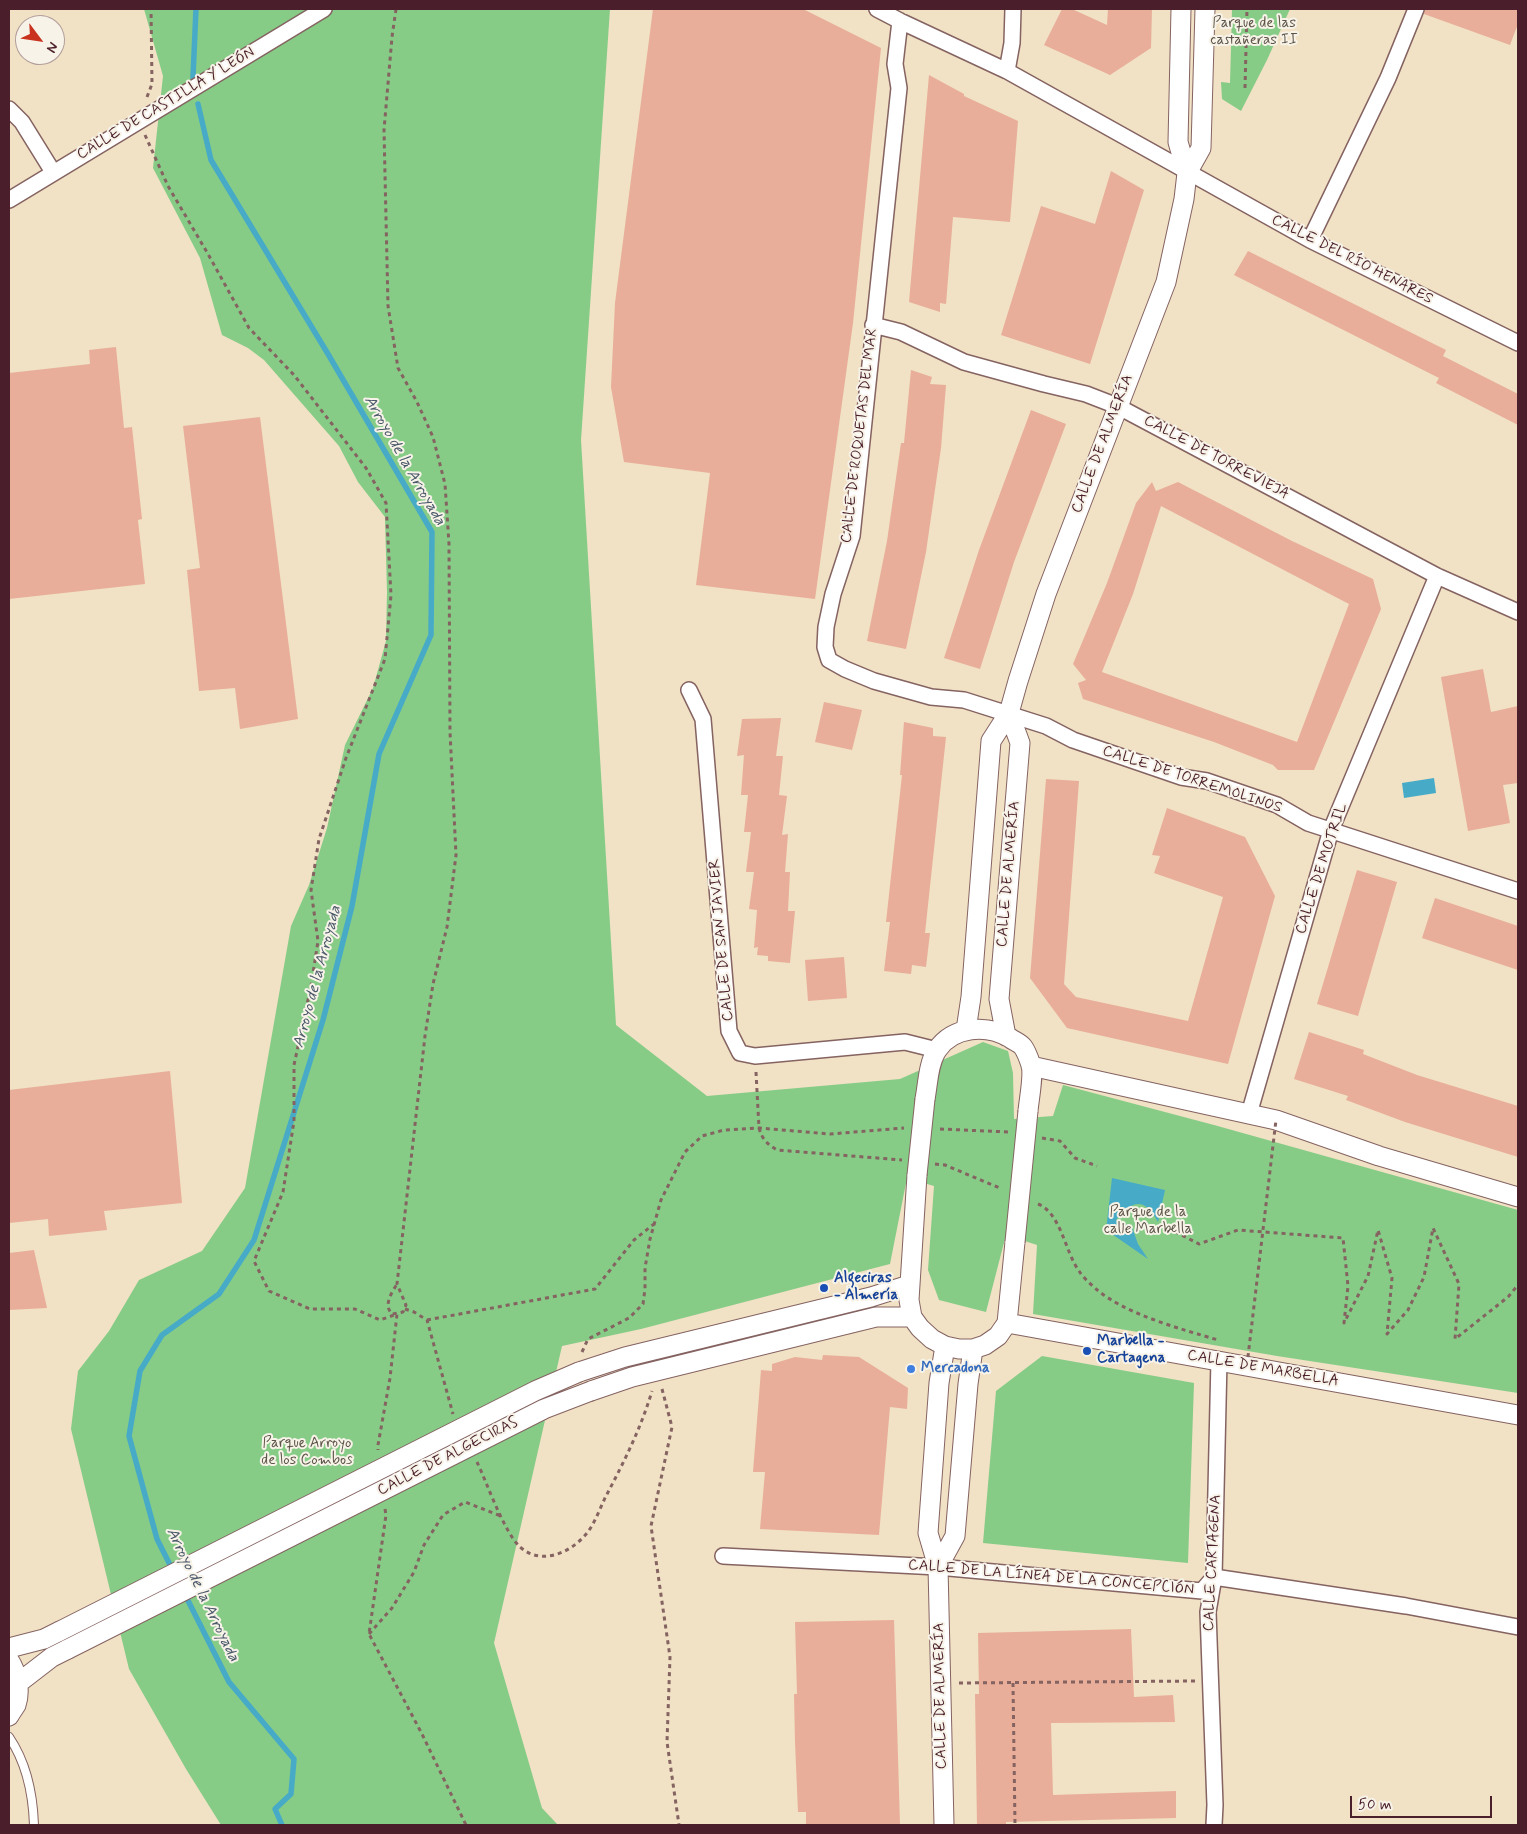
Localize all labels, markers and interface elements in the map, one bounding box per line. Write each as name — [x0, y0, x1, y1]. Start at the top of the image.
north arrow — [15, 15, 65, 65]
park label: Parque de las castañeras II — [1210, 15, 1298, 50]
text: N — [42, 39, 62, 56]
street label: CALLE DE CASTILLA Y LEÓN — [74, 44, 258, 164]
street label: CALLE DEL RÍO HENARES — [1268, 211, 1436, 309]
street label: CALLE DE ROQUETAS DEL MAR — [838, 328, 882, 544]
street label: CALLE DE ALMERÍA — [1068, 372, 1138, 516]
water label: Arroyo de la Arroyada — [359, 393, 449, 529]
street label: CALLE DE TORREVIEJA — [1140, 412, 1292, 504]
street label: CALLE DE TORREMOLINOS — [1100, 742, 1284, 818]
street label: CALLE DE ALMERÍA — [994, 800, 1024, 948]
street label: CALLE DE MOTRIL — [1292, 801, 1352, 937]
street label: CALLE DE SAN JAVIER — [706, 858, 738, 1022]
water label: Arroyo de la Arroyada — [290, 904, 346, 1050]
park label: Parque de la calle Marbella — [1104, 1204, 1192, 1239]
place label: Algeciras - Almería — [834, 1270, 898, 1305]
marker: Algeciras - Almería — [818, 1282, 830, 1294]
place label: Marbella - Cartagena — [1097, 1333, 1165, 1368]
marker: Marbella - Cartagena — [1081, 1345, 1093, 1357]
street label: CALLE DE MARBELLA — [1186, 1347, 1340, 1391]
place label: Mercadona — [921, 1360, 990, 1378]
marker: Mercadona — [905, 1363, 917, 1375]
street label: CALLE DE ALGECIRAS — [375, 1414, 521, 1500]
park label: Parque Arroyo de los Combos — [261, 1435, 353, 1470]
street label: CALLE CARTAGENA — [1200, 1494, 1226, 1632]
water label: Arroyo de la Arroyada — [161, 1525, 243, 1665]
street label: CALLE DE LA LÍNEA DE LA CONCEPCIÓN — [907, 1557, 1195, 1599]
street label: CALLE DE ALMERÍA — [931, 1622, 951, 1770]
scale bar — [1352, 1786, 1494, 1818]
text: 50 m — [1358, 1795, 1392, 1815]

